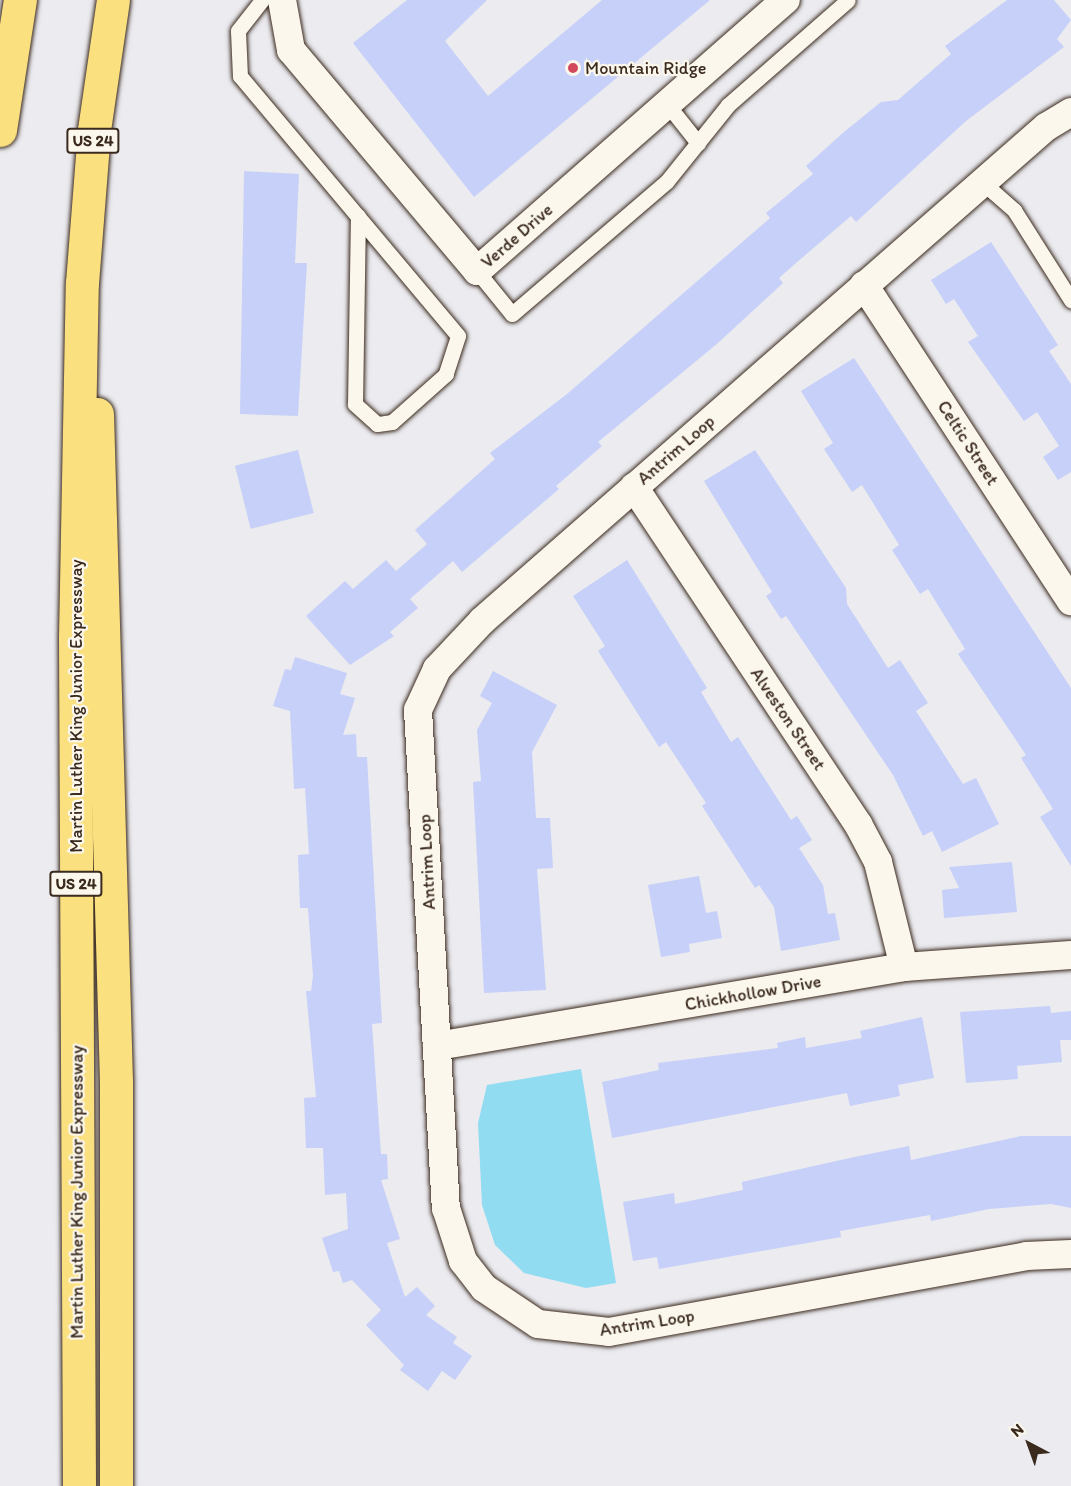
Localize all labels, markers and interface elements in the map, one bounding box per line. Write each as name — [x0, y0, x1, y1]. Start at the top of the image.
place label: Mountain Ridge — [585, 57, 706, 79]
marker: Mountain Ridge — [566, 61, 580, 75]
road number: US 24 — [66, 128, 120, 154]
street label: Verde Drive — [477, 199, 557, 273]
street label: Celtic Street — [933, 397, 1003, 489]
street label: Antrim Loop — [633, 410, 719, 490]
street label: Martin Luther King Junior Expressway — [65, 560, 87, 852]
street label: Alveston Street — [746, 664, 830, 774]
street label: Antrim Loop — [414, 813, 440, 911]
road number: US 24 — [49, 871, 103, 897]
street label: Chickhollow Drive — [683, 970, 823, 1016]
street label: Martin Luther King Junior Expressway — [66, 1046, 88, 1338]
street label: Antrim Loop — [598, 1305, 696, 1341]
north arrow — [999, 1414, 1059, 1474]
text: N — [1007, 1419, 1027, 1441]

